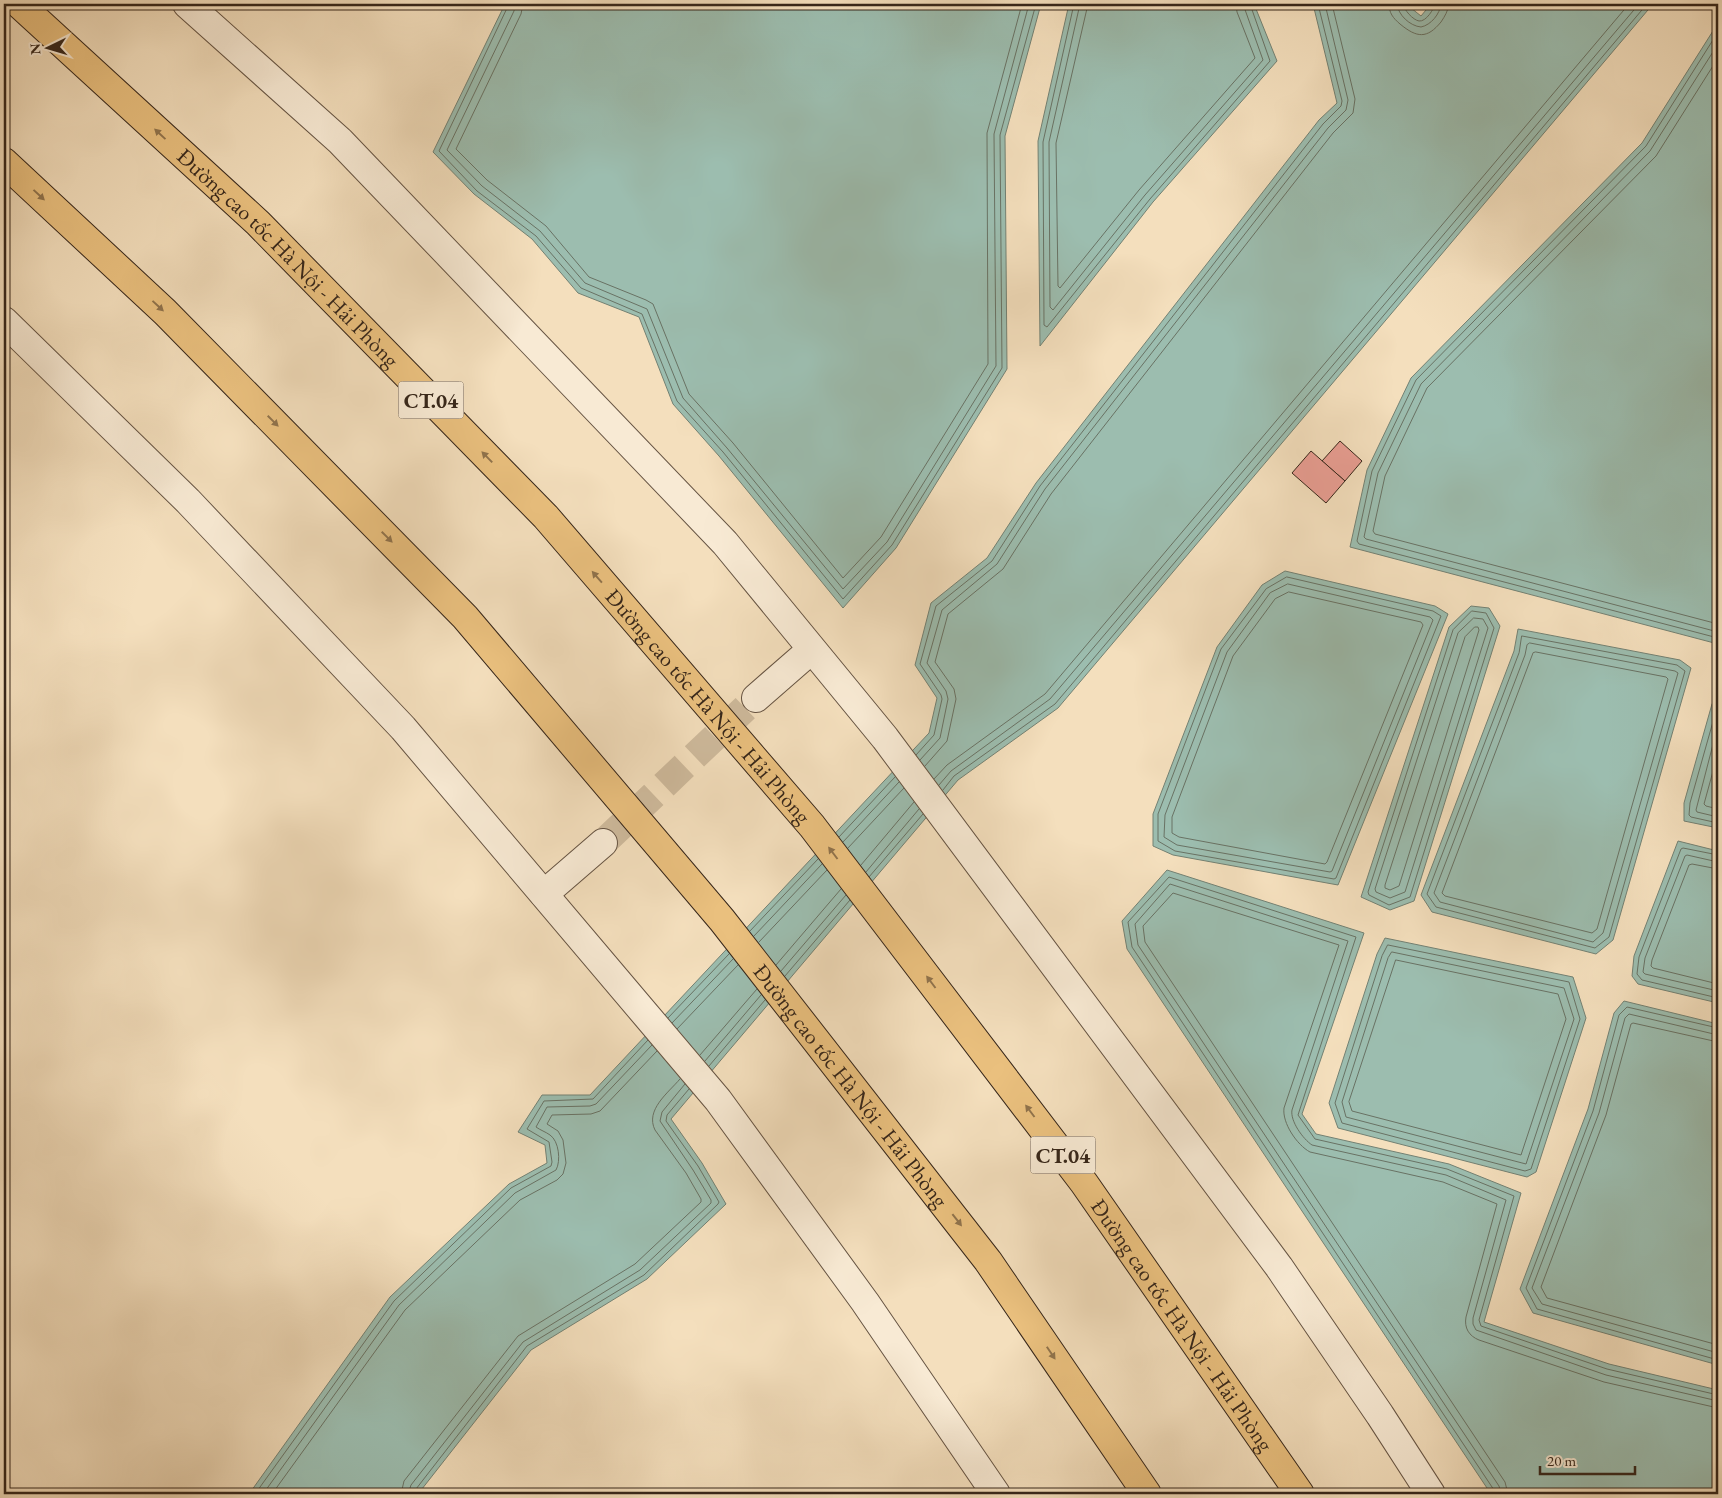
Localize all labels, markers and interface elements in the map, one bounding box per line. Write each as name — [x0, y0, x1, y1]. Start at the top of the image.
north arrow — [22, 22, 72, 72]
text: N — [26, 42, 45, 56]
one-way arrow — [155, 128, 167, 140]
street label: Đường cao tốc Hà Nội - Hải Phòng — [171, 142, 406, 374]
one-way arrow — [33, 189, 45, 201]
one-way arrow — [152, 300, 164, 312]
road number: CT.04 — [398, 382, 464, 418]
one-way arrow — [267, 415, 279, 427]
one-way arrow — [481, 451, 493, 463]
one-way arrow — [380, 531, 392, 543]
one-way arrow — [592, 570, 603, 583]
street label: Đường cao tốc Hà Nội - Hải Phòng — [599, 582, 818, 830]
one-way arrow — [828, 846, 838, 860]
street label: Đường cao tốc Hà Nội - Hải Phòng — [747, 958, 955, 1213]
one-way arrow — [926, 976, 937, 989]
one-way arrow — [1024, 1105, 1035, 1118]
road number: CT.04 — [1030, 1136, 1096, 1174]
street label: Đường cao tốc Hà Nội - Hải Phòng — [1085, 1193, 1281, 1457]
one-way arrow — [951, 1213, 962, 1226]
one-way arrow — [1046, 1346, 1056, 1359]
scale bar — [1540, 1443, 1634, 1475]
text: 20 m — [1547, 1451, 1576, 1470]

